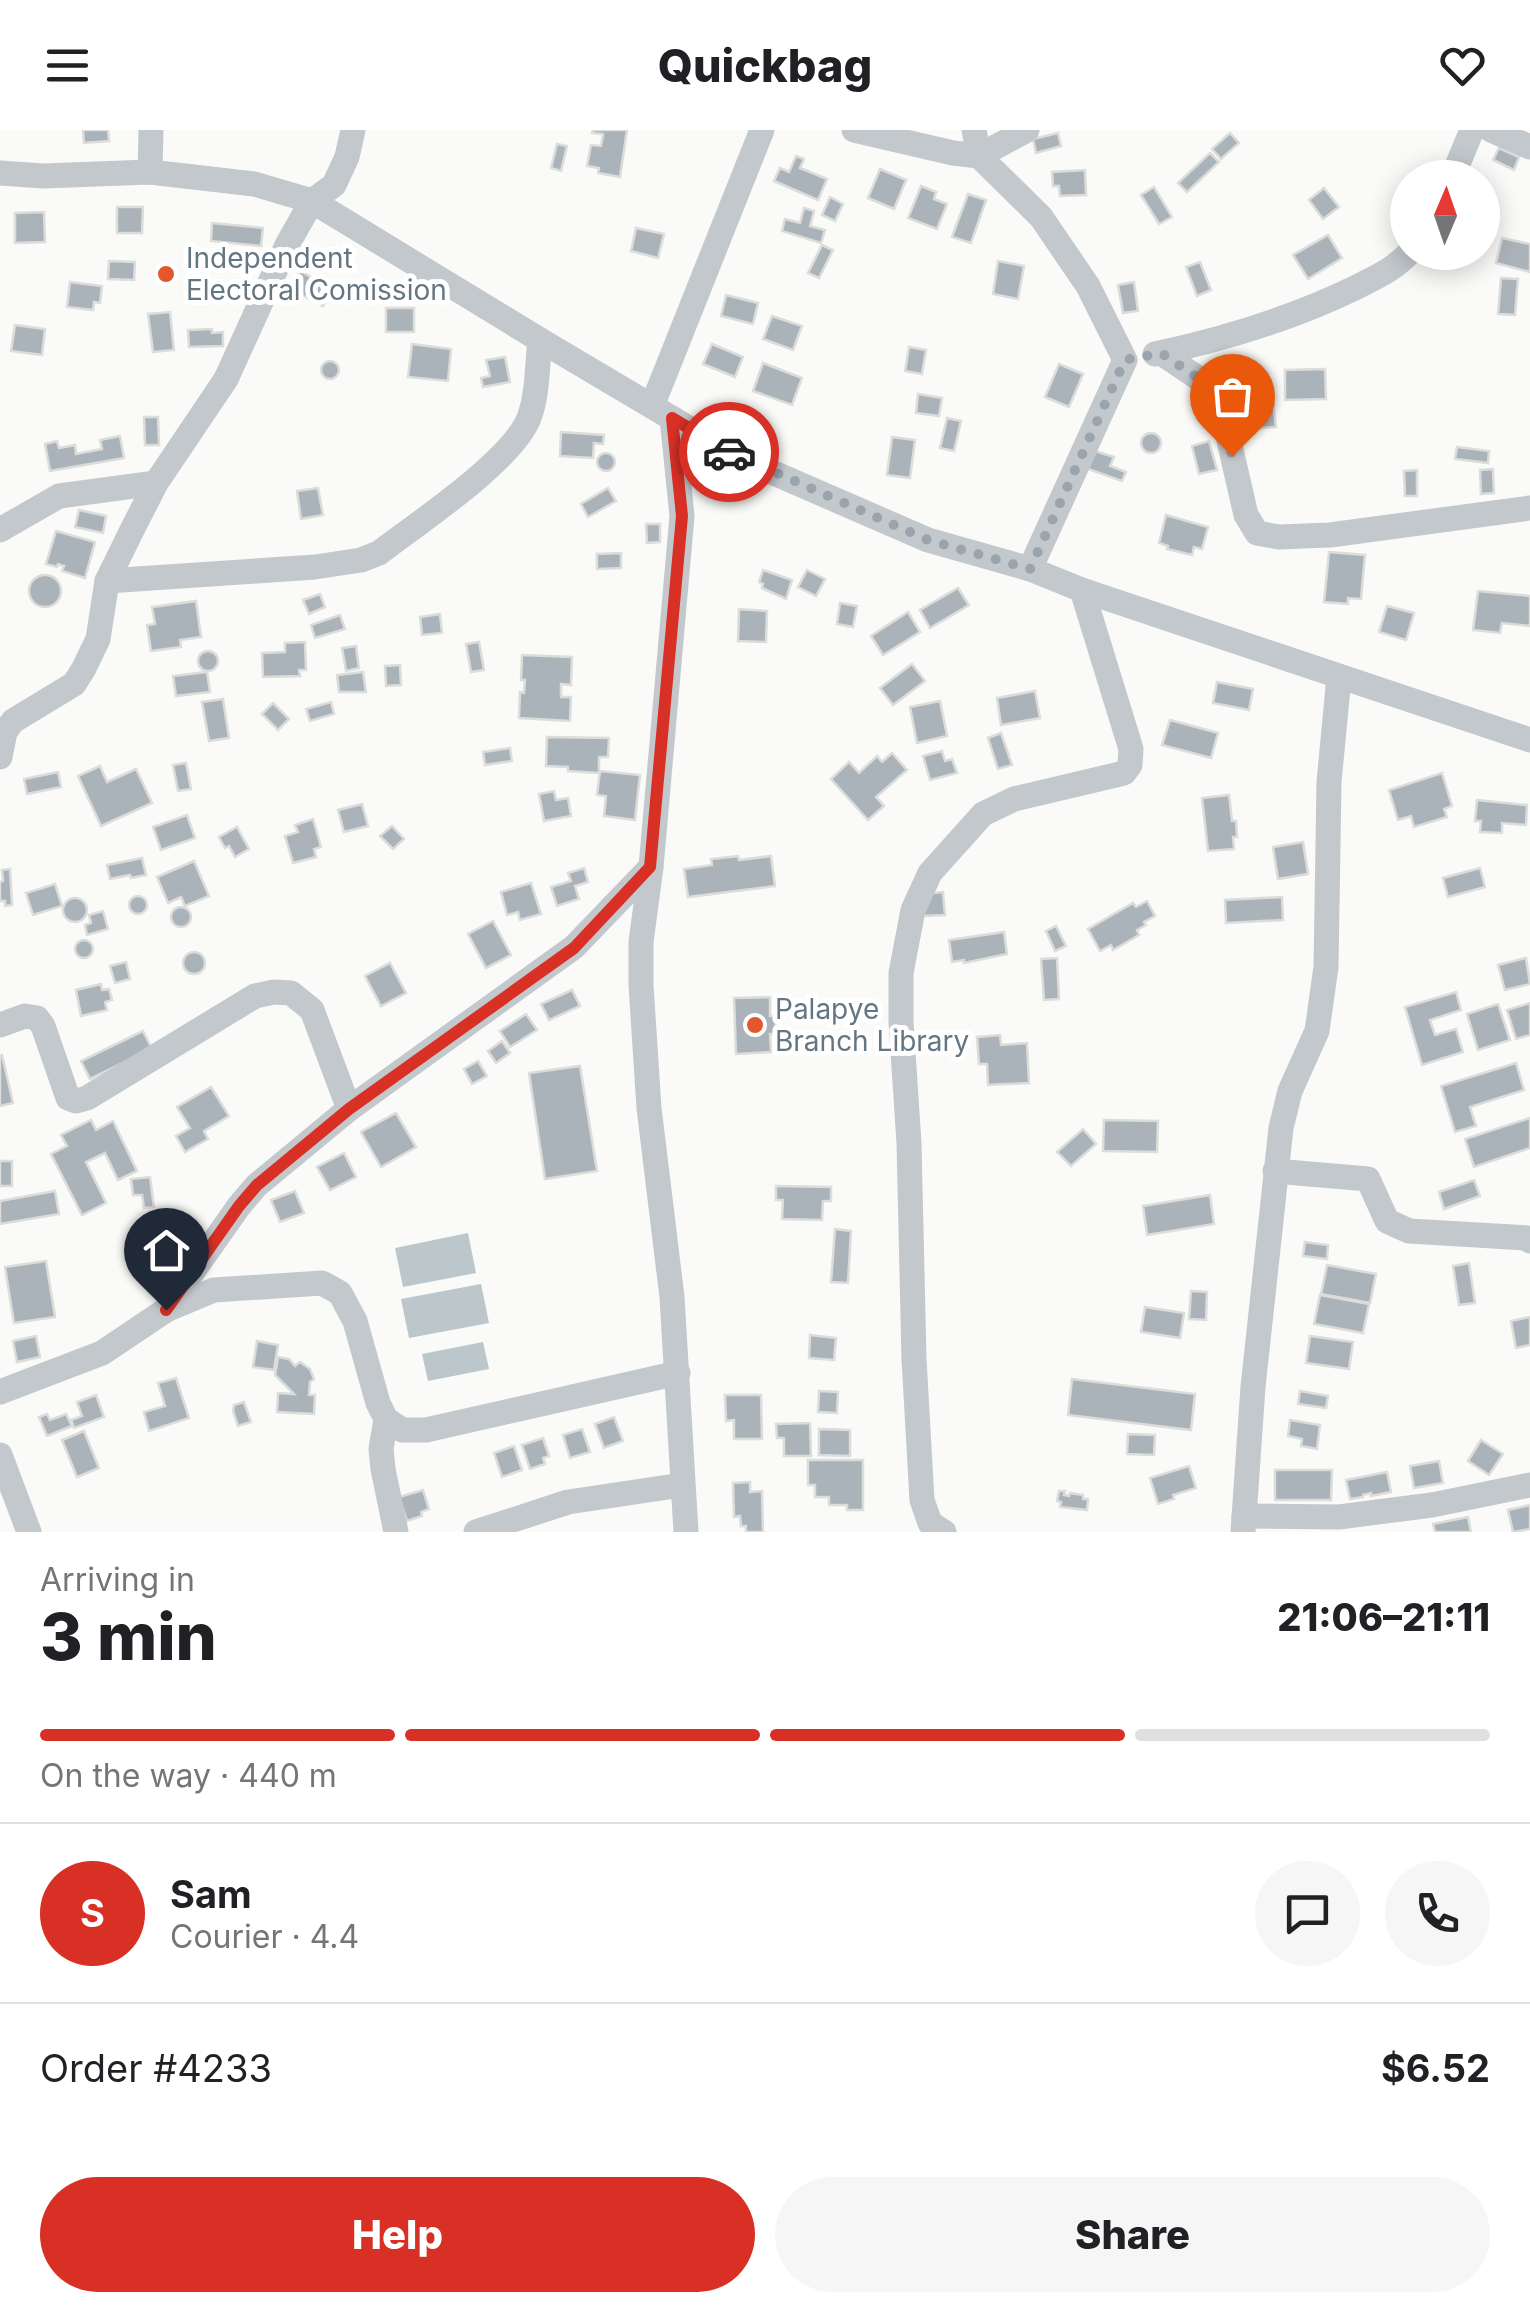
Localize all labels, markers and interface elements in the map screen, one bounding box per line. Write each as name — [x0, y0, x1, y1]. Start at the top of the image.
icon: menu — [40, 38, 95, 93]
text: Quickbag — [658, 38, 872, 93]
icon: heart — [1435, 38, 1490, 93]
north arrow — [1390, 160, 1500, 270]
map controls — [1390, 160, 1500, 270]
place label: Independent Electoral Comission — [186, 241, 447, 307]
marker: Independent Electoral Comission — [155, 263, 177, 285]
pin — [1190, 354, 1275, 457]
icon: bag — [1205, 369, 1260, 424]
courier — [679, 402, 779, 502]
icon: car — [702, 425, 757, 480]
place label: Palapye Branch Library — [775, 992, 969, 1058]
marker: Palapye Branch Library — [744, 1014, 766, 1036]
pin — [124, 1208, 209, 1311]
icon: home — [139, 1223, 194, 1278]
text: Arriving in — [40, 1560, 195, 1599]
text: 21:06–21:11 — [1277, 1594, 1490, 1640]
text: 3 min — [40, 1597, 217, 1676]
text: On the way · 440 m — [40, 1756, 337, 1795]
button: chat — [1255, 1861, 1360, 1966]
button: phone — [1385, 1861, 1490, 1966]
text: Sam — [170, 1871, 252, 1917]
text: S — [80, 1890, 105, 1936]
text: Courier · 4.4 — [170, 1917, 359, 1956]
text: Order #4233 — [40, 2045, 272, 2091]
text: $6.52 — [1381, 2045, 1490, 2091]
button: Help — [40, 2177, 755, 2292]
button: Share — [775, 2177, 1490, 2292]

